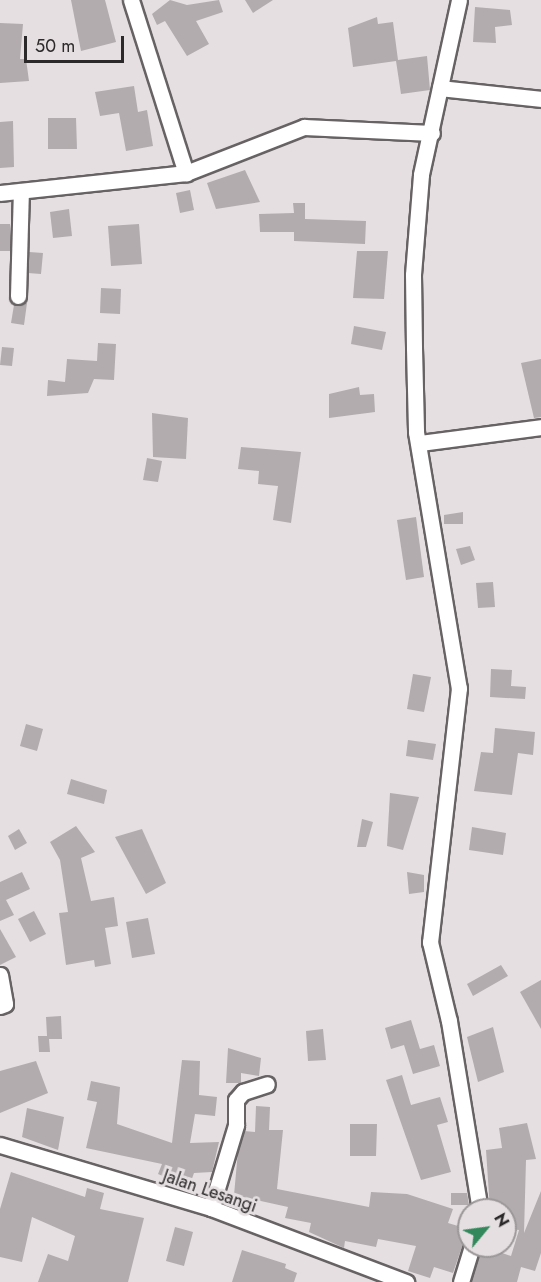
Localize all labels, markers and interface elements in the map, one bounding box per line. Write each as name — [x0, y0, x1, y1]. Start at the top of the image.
scale bar — [27, 24, 128, 62]
text: 50 m — [35, 33, 75, 59]
street label: Jalan Lesangi — [160, 1165, 260, 1217]
north arrow — [457, 1198, 517, 1258]
text: N — [488, 1209, 515, 1231]

